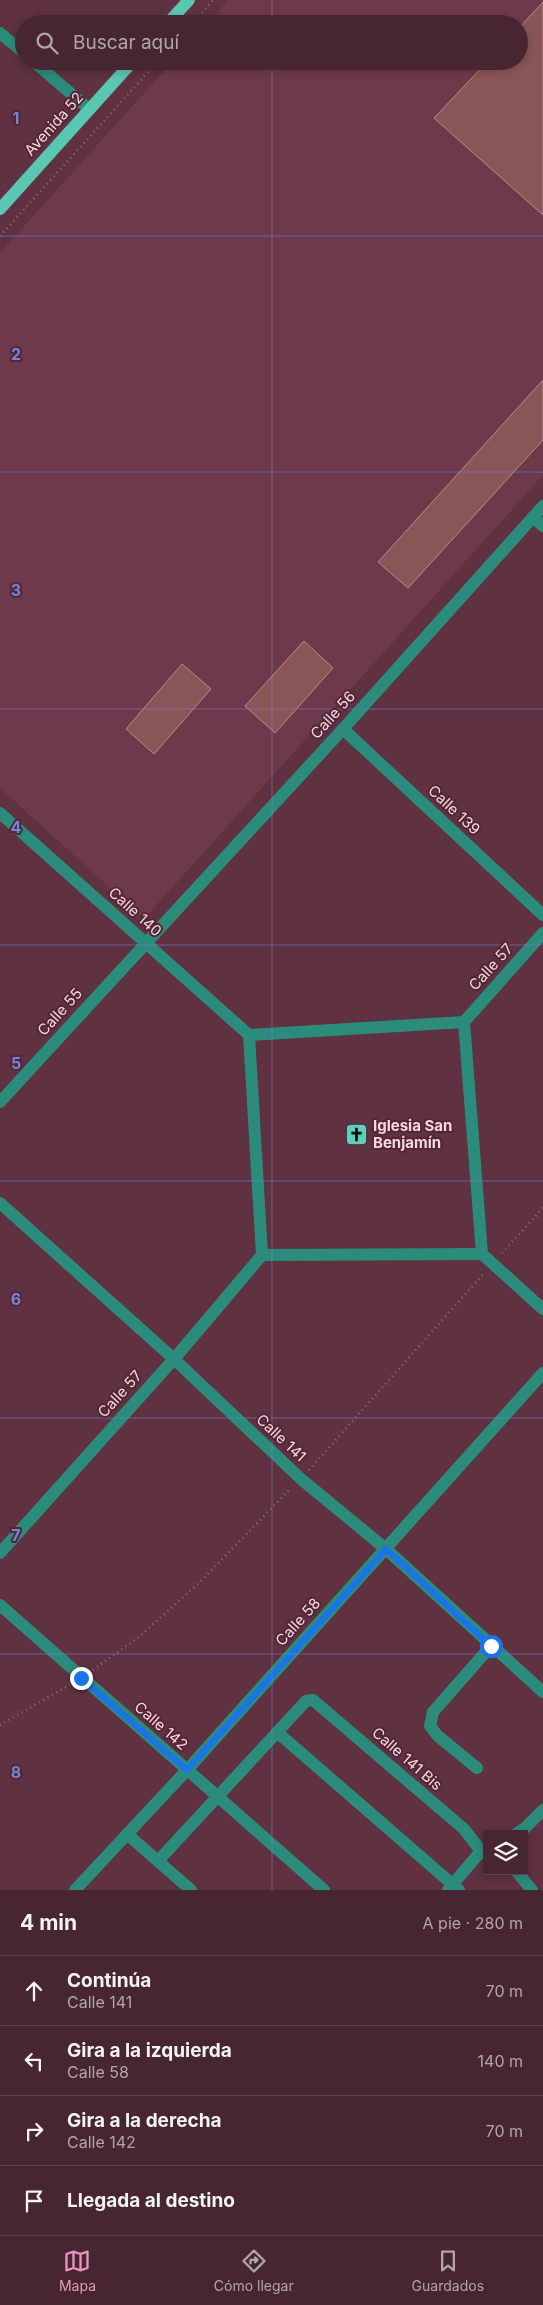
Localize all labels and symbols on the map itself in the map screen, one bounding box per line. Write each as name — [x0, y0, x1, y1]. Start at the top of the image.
street label: Avenida 52 — [20, 88, 87, 159]
text: 1 — [13, 108, 19, 128]
text: 2 — [11, 344, 21, 364]
text: 3 — [11, 580, 21, 600]
street label: Calle 56 — [306, 687, 359, 743]
street label: Calle 139 — [424, 781, 484, 839]
text: 4 — [11, 817, 22, 837]
street label: Calle 140 — [105, 883, 166, 940]
street label: Calle 57 — [464, 939, 517, 994]
street label: Calle 55 — [33, 984, 86, 1040]
text: 5 — [11, 1053, 21, 1073]
place label: Iglesia San Benjamín — [373, 1116, 452, 1152]
church icon: Iglesia San Benjamín — [345, 1123, 369, 1147]
text: 6 — [11, 1289, 21, 1309]
street label: Calle 57 — [93, 1366, 146, 1421]
street label: Calle 141 — [252, 1410, 310, 1465]
text: 7 — [11, 1525, 21, 1545]
street label: Calle 58 — [271, 1594, 324, 1650]
route start — [480, 1635, 503, 1658]
route end — [70, 1667, 93, 1690]
street label: Calle 142 — [131, 1697, 192, 1754]
street label: Calle 141 Bis — [368, 1723, 446, 1794]
text: 8 — [11, 1762, 21, 1782]

